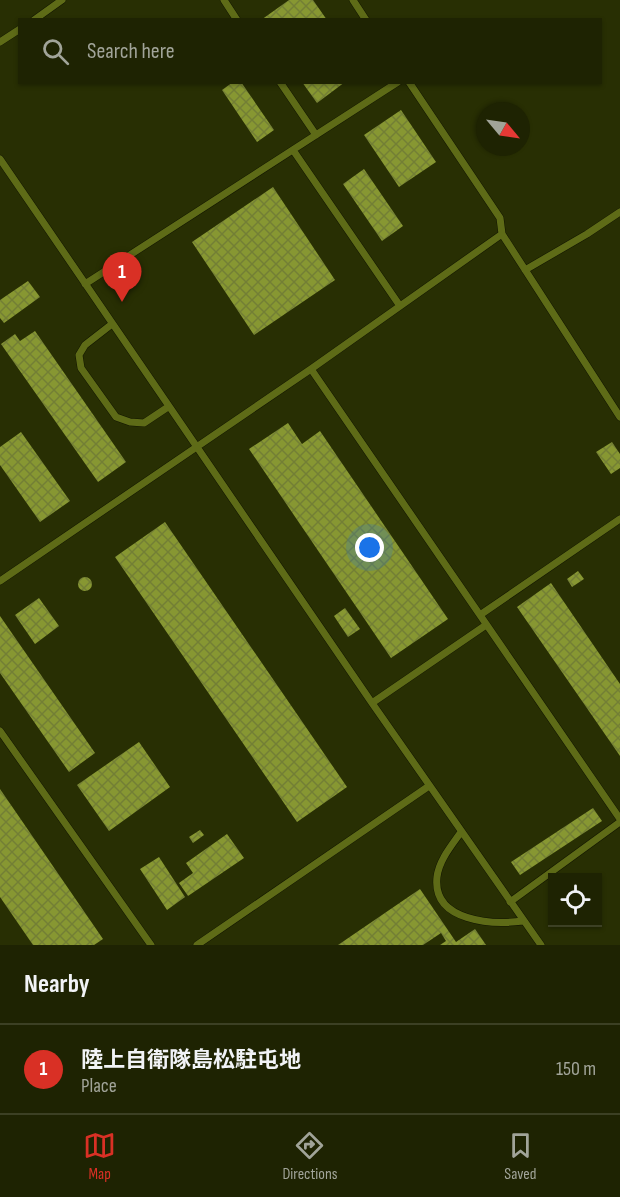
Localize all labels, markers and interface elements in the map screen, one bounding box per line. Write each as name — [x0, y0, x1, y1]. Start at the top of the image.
search box — [18, 18, 602, 84]
icon: search — [39, 35, 72, 68]
text: Search here — [87, 38, 174, 65]
north arrow — [476, 102, 530, 156]
pin: 1 — [102, 252, 142, 302]
your location — [355, 533, 384, 562]
map controls — [548, 873, 602, 927]
button: locate — [548, 873, 602, 927]
text: Nearby — [24, 969, 90, 1000]
text: 陸上自衛隊島松駐屯地 — [81, 1047, 301, 1074]
text: 1 — [40, 1057, 47, 1081]
text: 150 m — [556, 1057, 596, 1081]
text: Place — [81, 1074, 117, 1098]
tab: Map — [83, 1129, 116, 1184]
tab: Directions — [282, 1129, 338, 1184]
tab: Saved — [504, 1129, 537, 1184]

